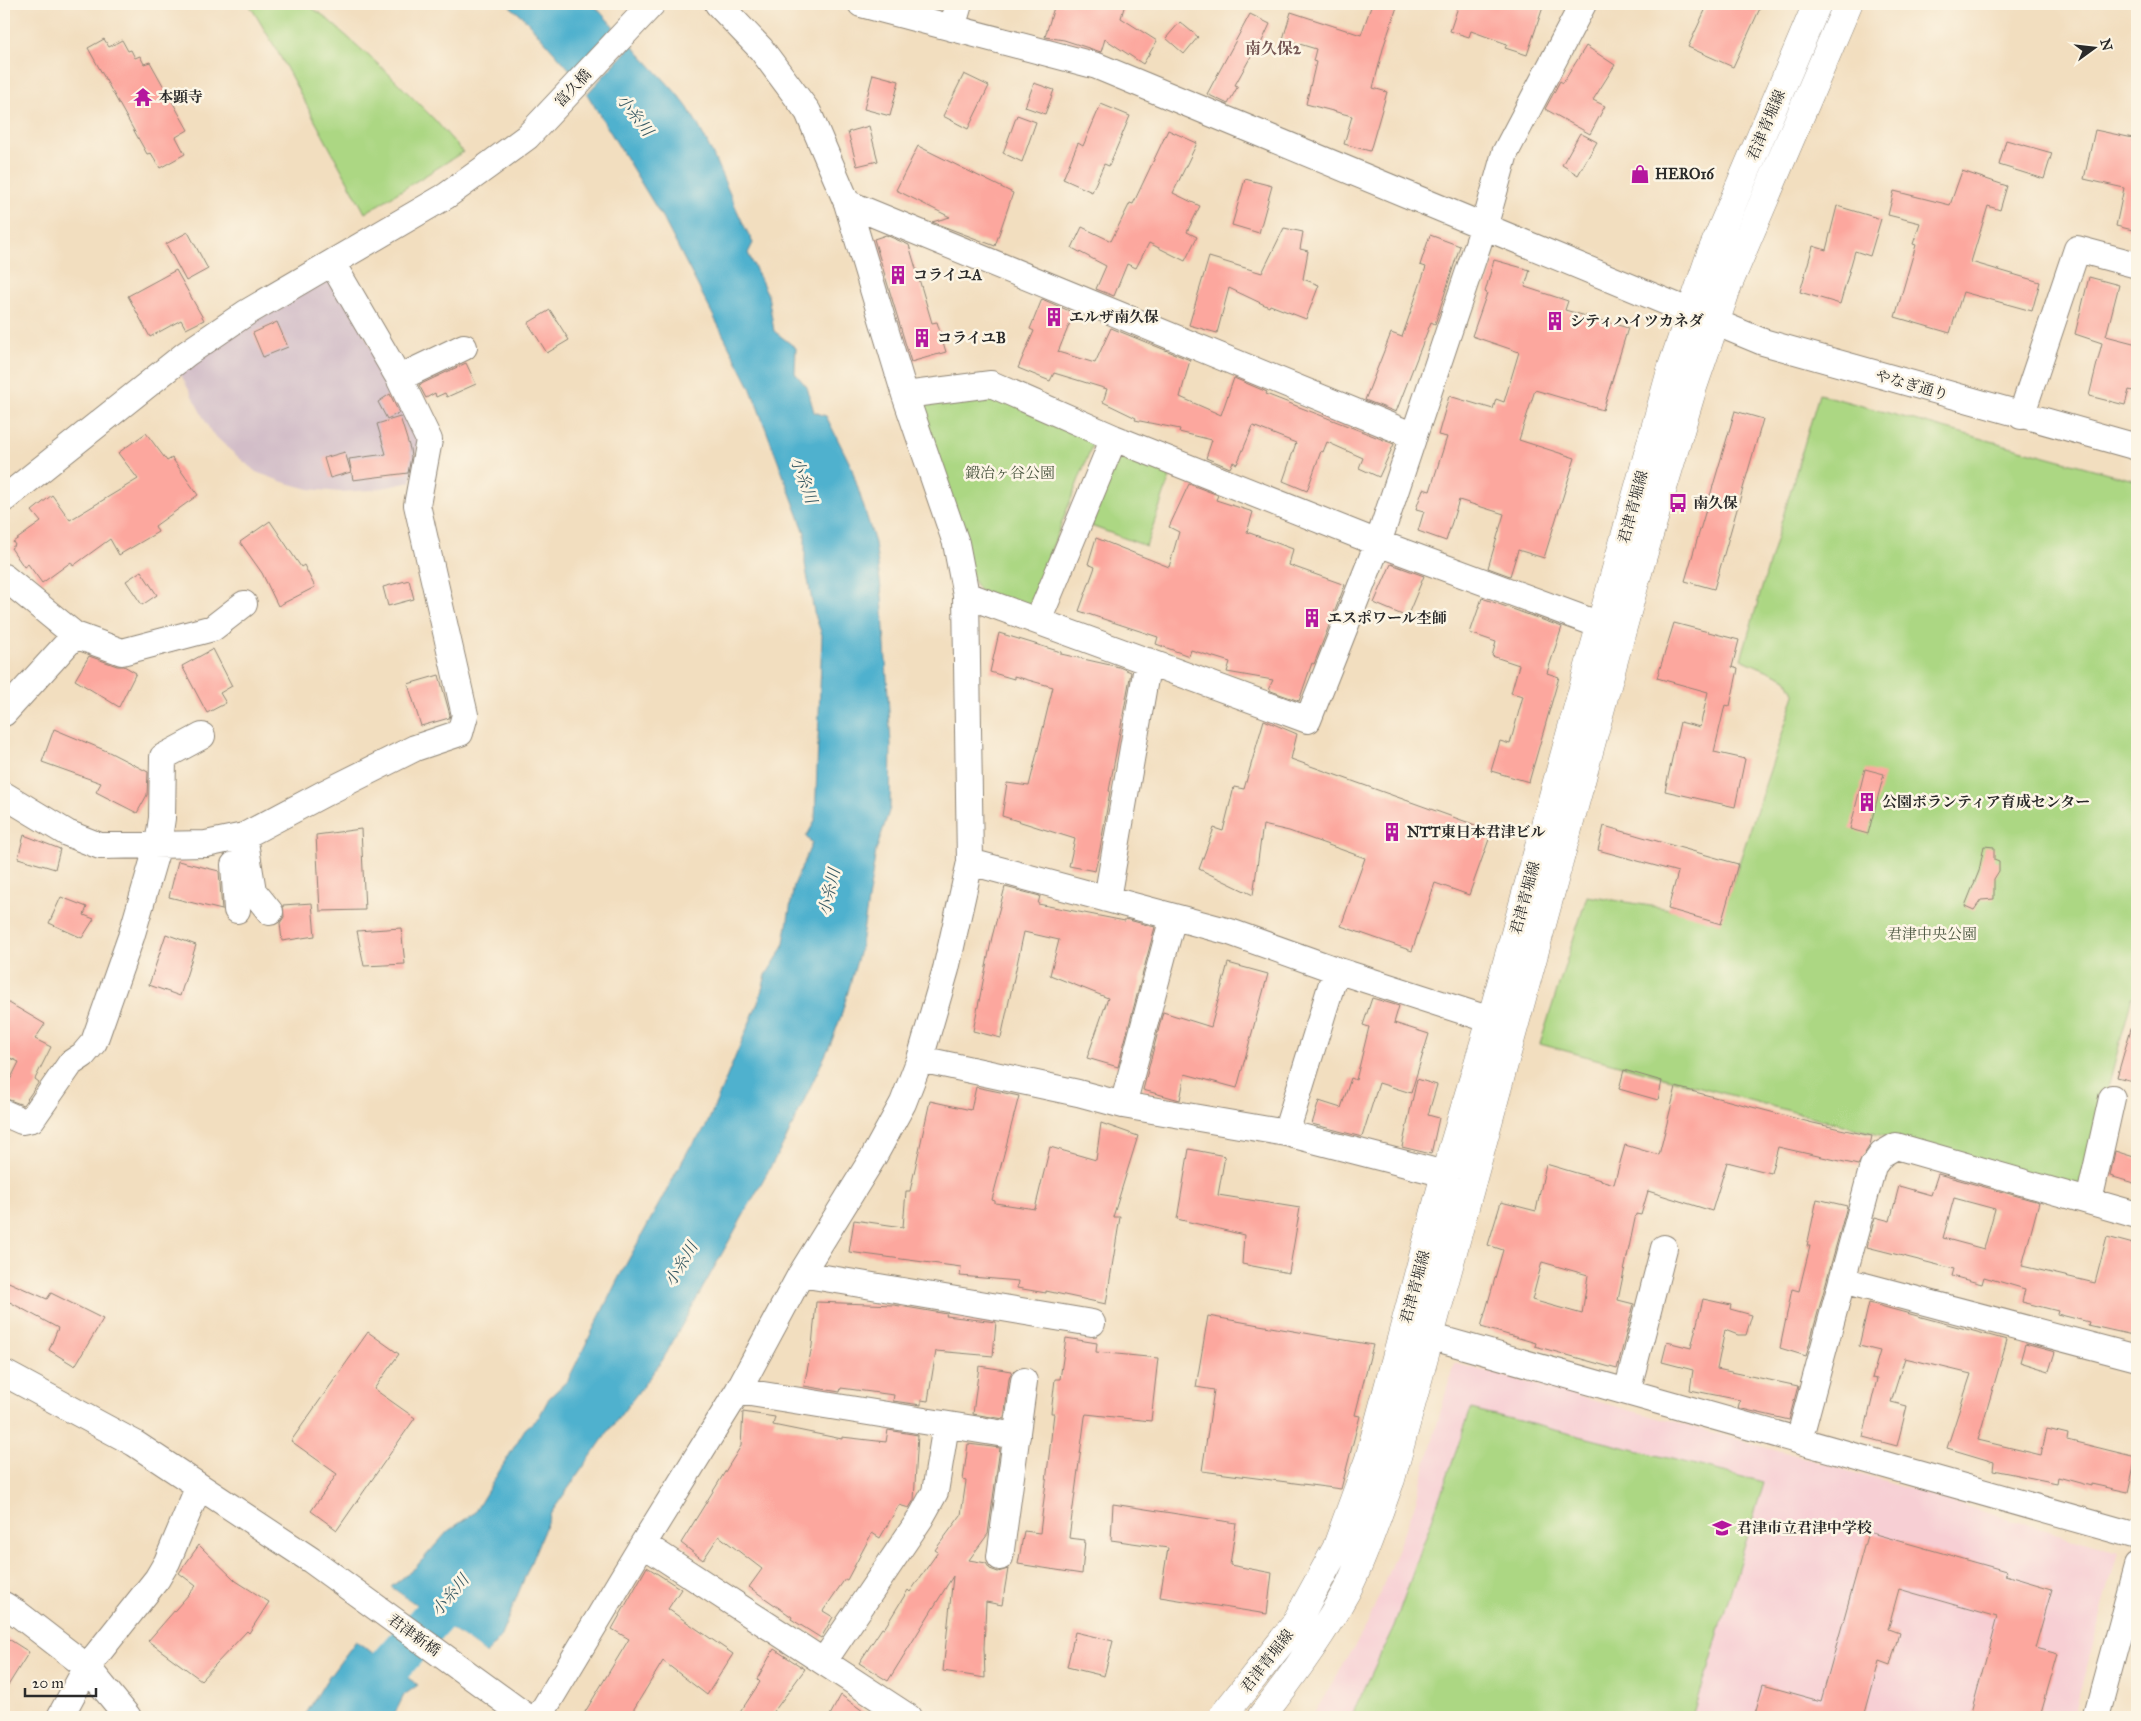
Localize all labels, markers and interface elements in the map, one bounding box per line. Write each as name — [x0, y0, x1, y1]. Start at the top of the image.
north arrow — [2068, 22, 2118, 72]
text: N — [2096, 37, 2116, 53]
district label: 南久保2 — [1245, 39, 1302, 58]
street label: 富久橋 — [551, 65, 595, 111]
temple icon: 本顕寺 — [132, 86, 154, 108]
street label: 君津青堀線 — [1743, 87, 1789, 163]
place label: 本顕寺 — [158, 88, 203, 106]
water label: 小糸川 — [613, 90, 658, 141]
shop icon: HERO16 — [1629, 163, 1651, 185]
place label: HERO16 — [1655, 165, 1715, 183]
building icon: コライユA — [887, 264, 909, 286]
place label: コライユA — [913, 266, 983, 284]
building icon: エルザ南久保 — [1043, 306, 1065, 328]
place label: エルザ南久保 — [1069, 308, 1159, 326]
building icon: シティハイツカネダ — [1544, 310, 1566, 332]
place label: シティハイツカネダ — [1570, 312, 1704, 330]
building icon: コライユB — [911, 327, 933, 349]
place label: コライユB — [937, 329, 1006, 347]
street label: やなぎ通り — [1873, 366, 1951, 404]
water label: 小糸川 — [787, 454, 822, 508]
park label: 鍛冶ヶ谷公園 — [965, 464, 1055, 482]
street label: 君津青堀線 — [1615, 468, 1651, 546]
bus stop icon: 南久保 — [1667, 492, 1689, 514]
place label: 南久保 — [1693, 494, 1738, 512]
building icon: エスポワール杢師 — [1301, 607, 1323, 629]
place label: エスポワール杢師 — [1327, 609, 1447, 627]
building icon: 公園ボランティア育成センター — [1856, 791, 1878, 813]
place label: 公園ボランティア育成センター — [1882, 793, 2090, 811]
building icon: NTT東日本君津ビル — [1381, 821, 1403, 843]
place label: NTT東日本君津ビル — [1407, 823, 1545, 841]
street label: 君津青堀線 — [1507, 859, 1543, 937]
water label: 小糸川 — [814, 865, 844, 918]
park label: 君津中央公園 — [1887, 925, 1977, 943]
water label: 小糸川 — [660, 1237, 703, 1289]
street label: 君津青堀線 — [1397, 1248, 1433, 1326]
school or university icon: 君津市立君津中学校 — [1711, 1517, 1733, 1539]
place label: 君津市立君津中学校 — [1737, 1519, 1872, 1537]
water label: 小糸川 — [427, 1569, 474, 1619]
street label: 君津新橋 — [384, 1610, 444, 1660]
street label: 君津青堀線 — [1237, 1626, 1297, 1696]
scale bar — [25, 1666, 96, 1698]
text: 20 m — [32, 1674, 64, 1692]

